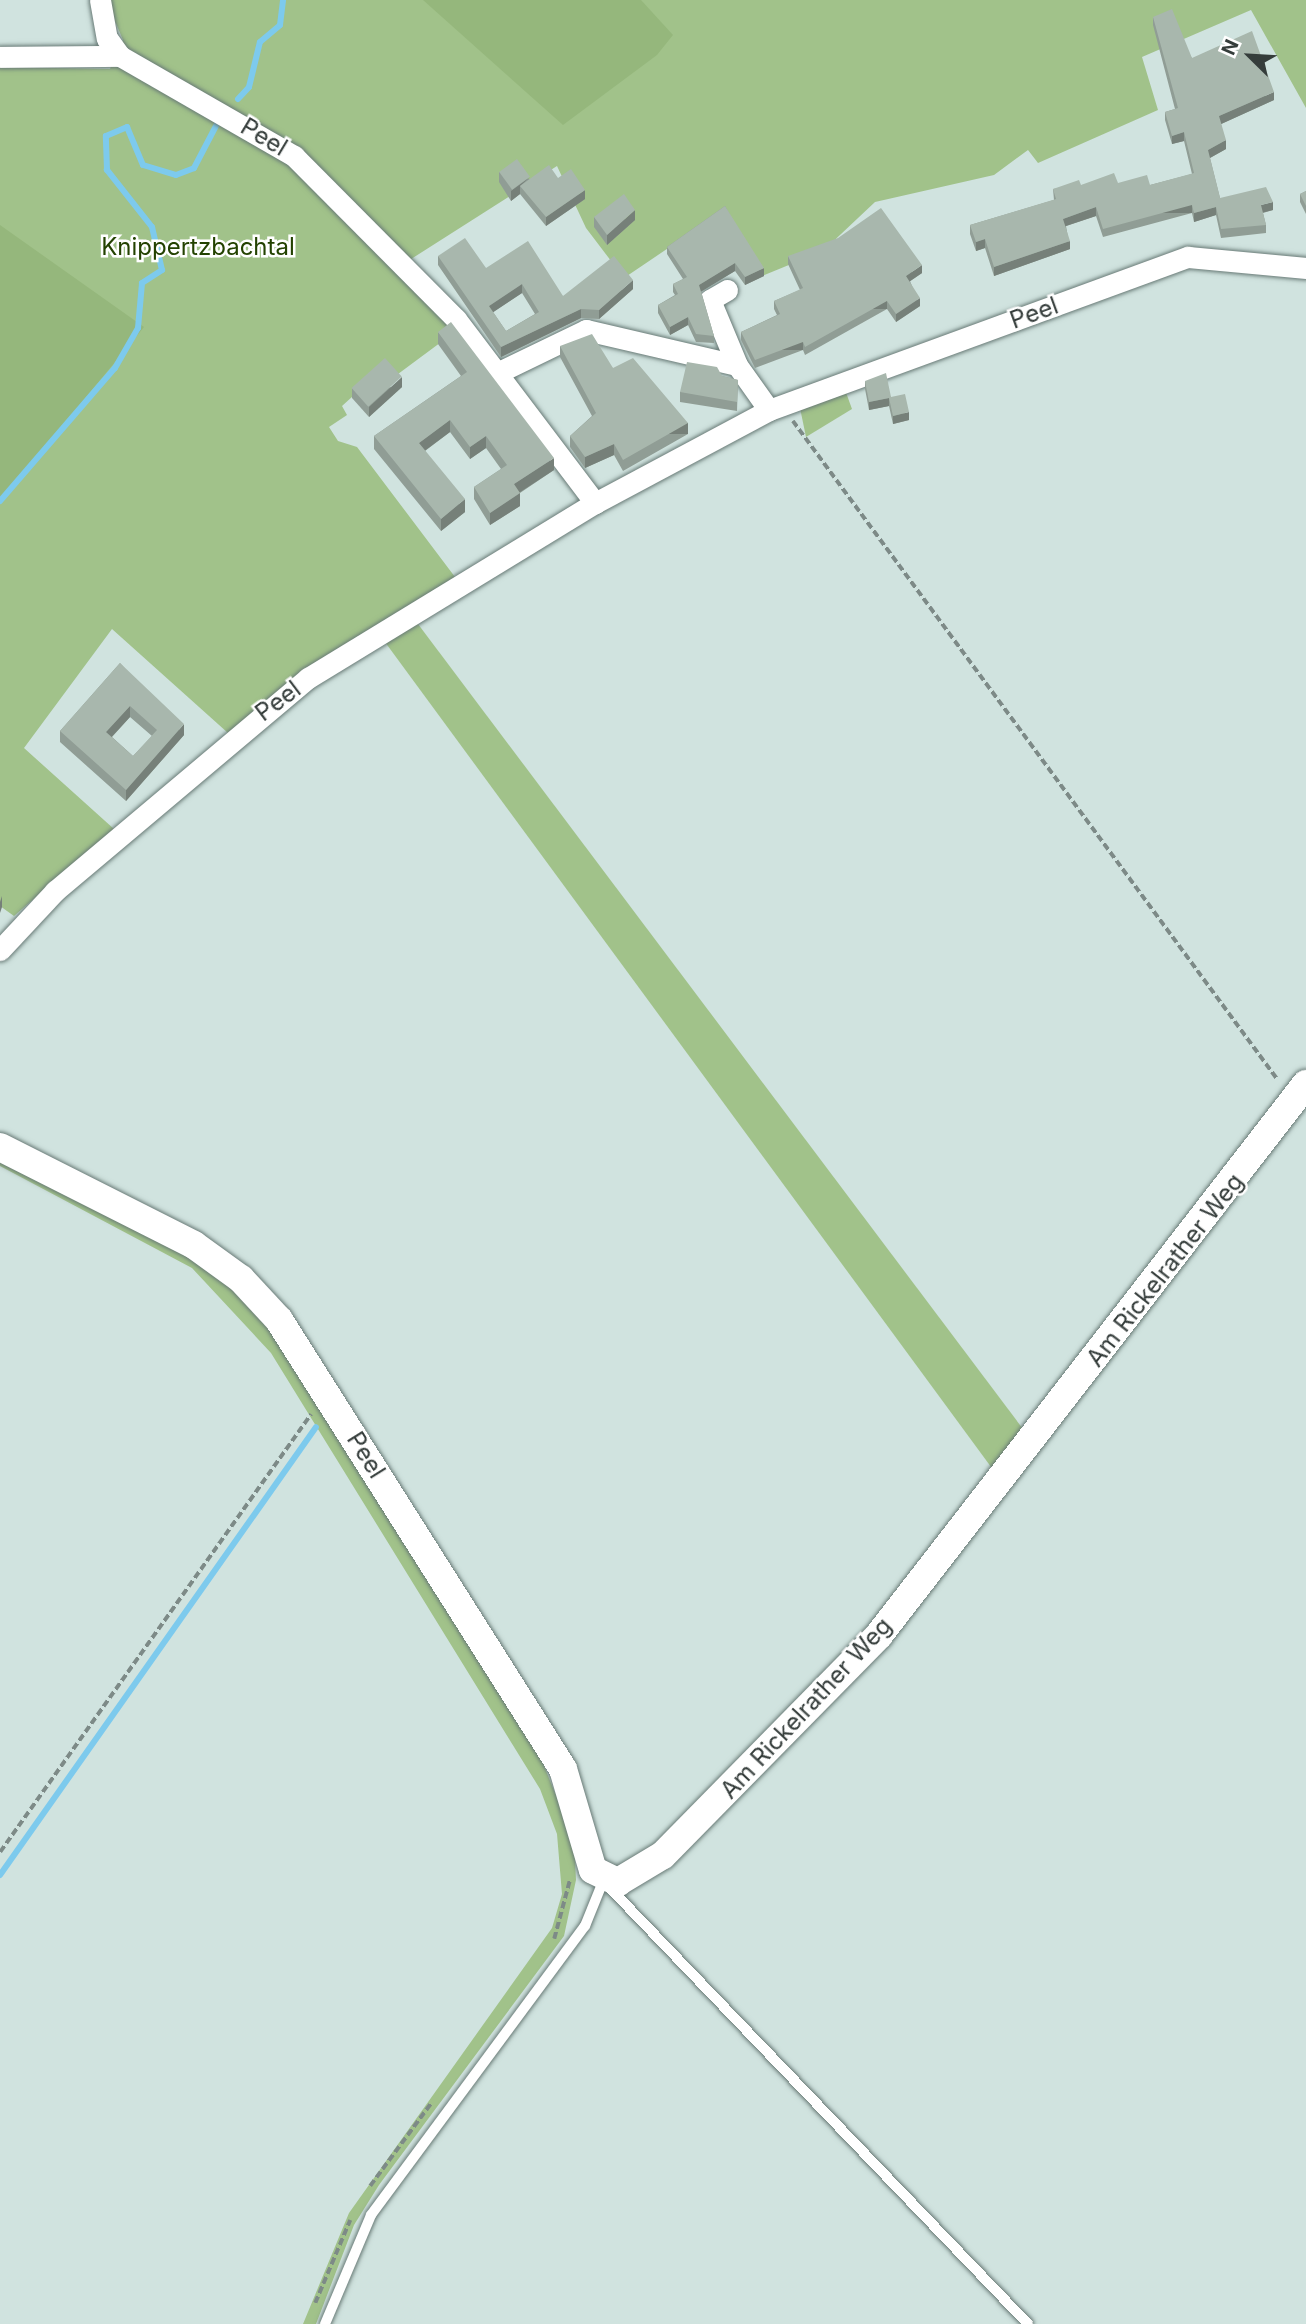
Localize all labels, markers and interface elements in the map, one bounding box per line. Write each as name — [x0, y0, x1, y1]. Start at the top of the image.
north arrow — [1215, 21, 1285, 91]
text: N — [1217, 36, 1244, 59]
street label: Peel — [236, 112, 292, 162]
park label: Knippertzbachtal — [101, 233, 295, 261]
street label: Peel — [1006, 291, 1062, 335]
street label: Peel — [250, 675, 306, 727]
street label: Am Rickelrather Weg — [1081, 1168, 1249, 1372]
street label: Peel — [341, 1427, 391, 1483]
street label: Am Rickelrather Weg — [715, 1611, 897, 1805]

